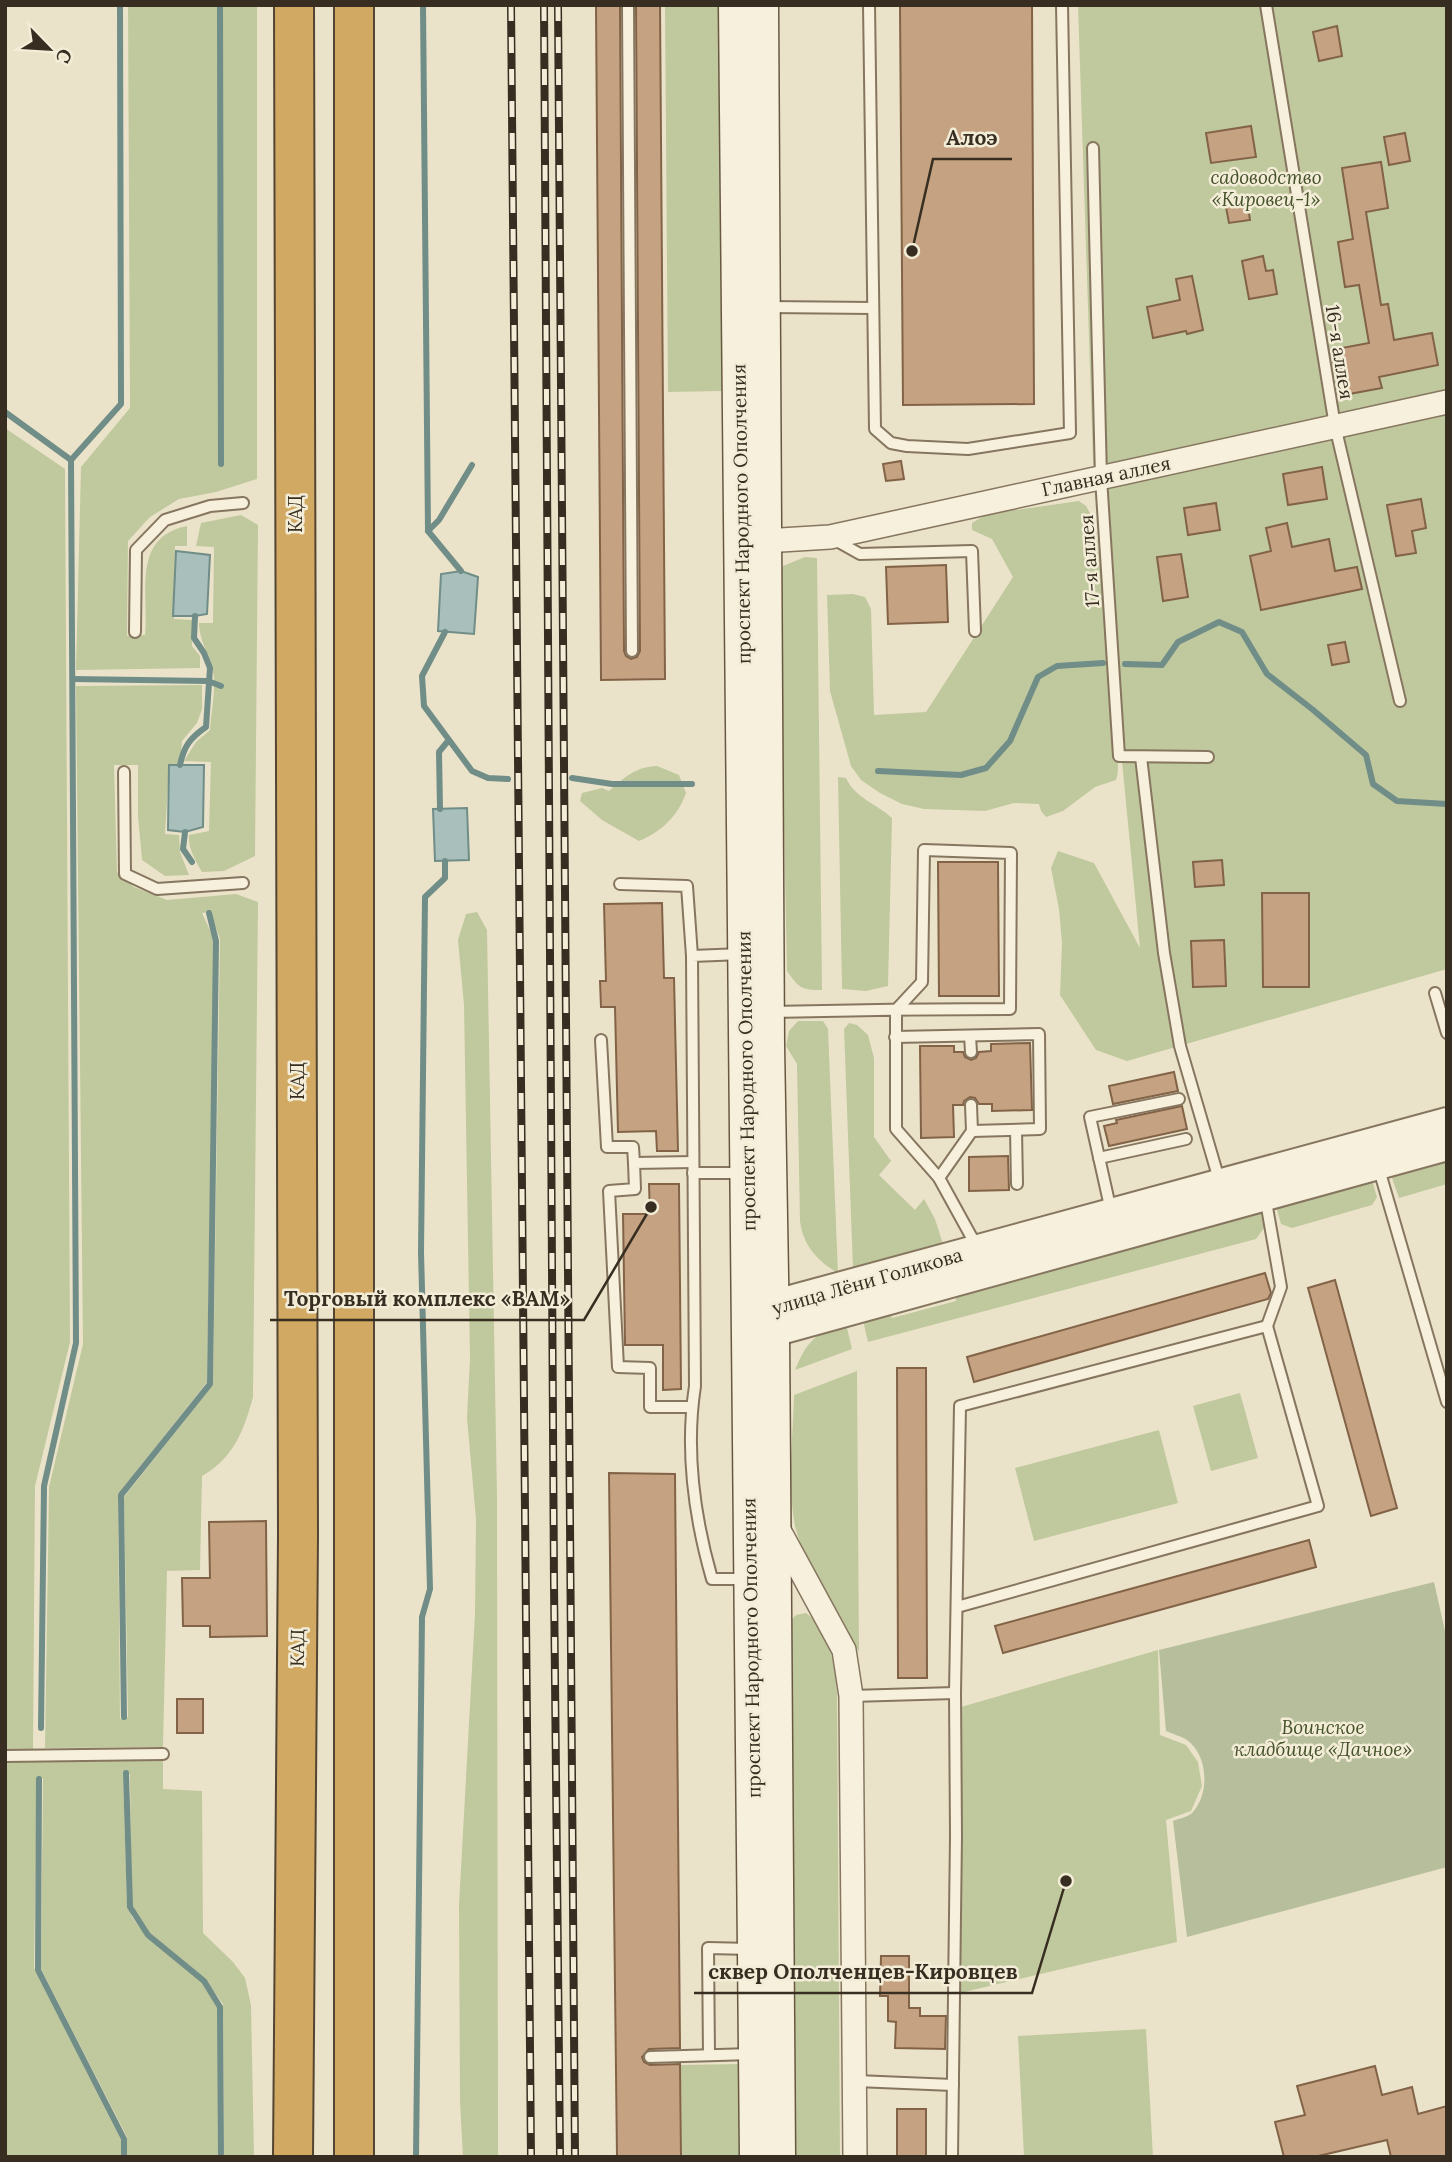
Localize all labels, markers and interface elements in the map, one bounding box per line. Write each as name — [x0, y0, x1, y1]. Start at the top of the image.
north arrow — [14, 14, 84, 84]
text: С — [51, 45, 78, 67]
callout: Алоэ — [933, 117, 1012, 159]
text: Алоэ — [946, 124, 998, 151]
park label: садоводство «Кировец-1» — [1210, 165, 1322, 211]
street label: 16-я аллея — [1321, 303, 1359, 401]
street label: проспект Народного Ополчения — [726, 364, 756, 664]
street label: Главная аллея — [1039, 451, 1173, 501]
street label: КАД — [283, 495, 307, 533]
street label: 17-я аллея — [1074, 514, 1104, 608]
street label: проспект Народного Ополчения — [731, 931, 761, 1231]
street label: КАД — [285, 1062, 309, 1100]
street label: улица Лёни Голикова — [769, 1242, 965, 1320]
callout: Торговый комплекс «ВАМ» — [270, 1278, 584, 1320]
text: Торговый комплекс «ВАМ» — [284, 1285, 570, 1312]
street label: проспект Народного Ополчения — [736, 1498, 766, 1798]
street label: КАД — [285, 1629, 309, 1667]
park label: Воинское кладбище «Дачное» — [1234, 1715, 1412, 1761]
callout: сквер Ополченцев-Кировцев — [694, 1951, 1032, 1993]
text: сквер Ополченцев-Кировцев — [708, 1958, 1018, 1985]

